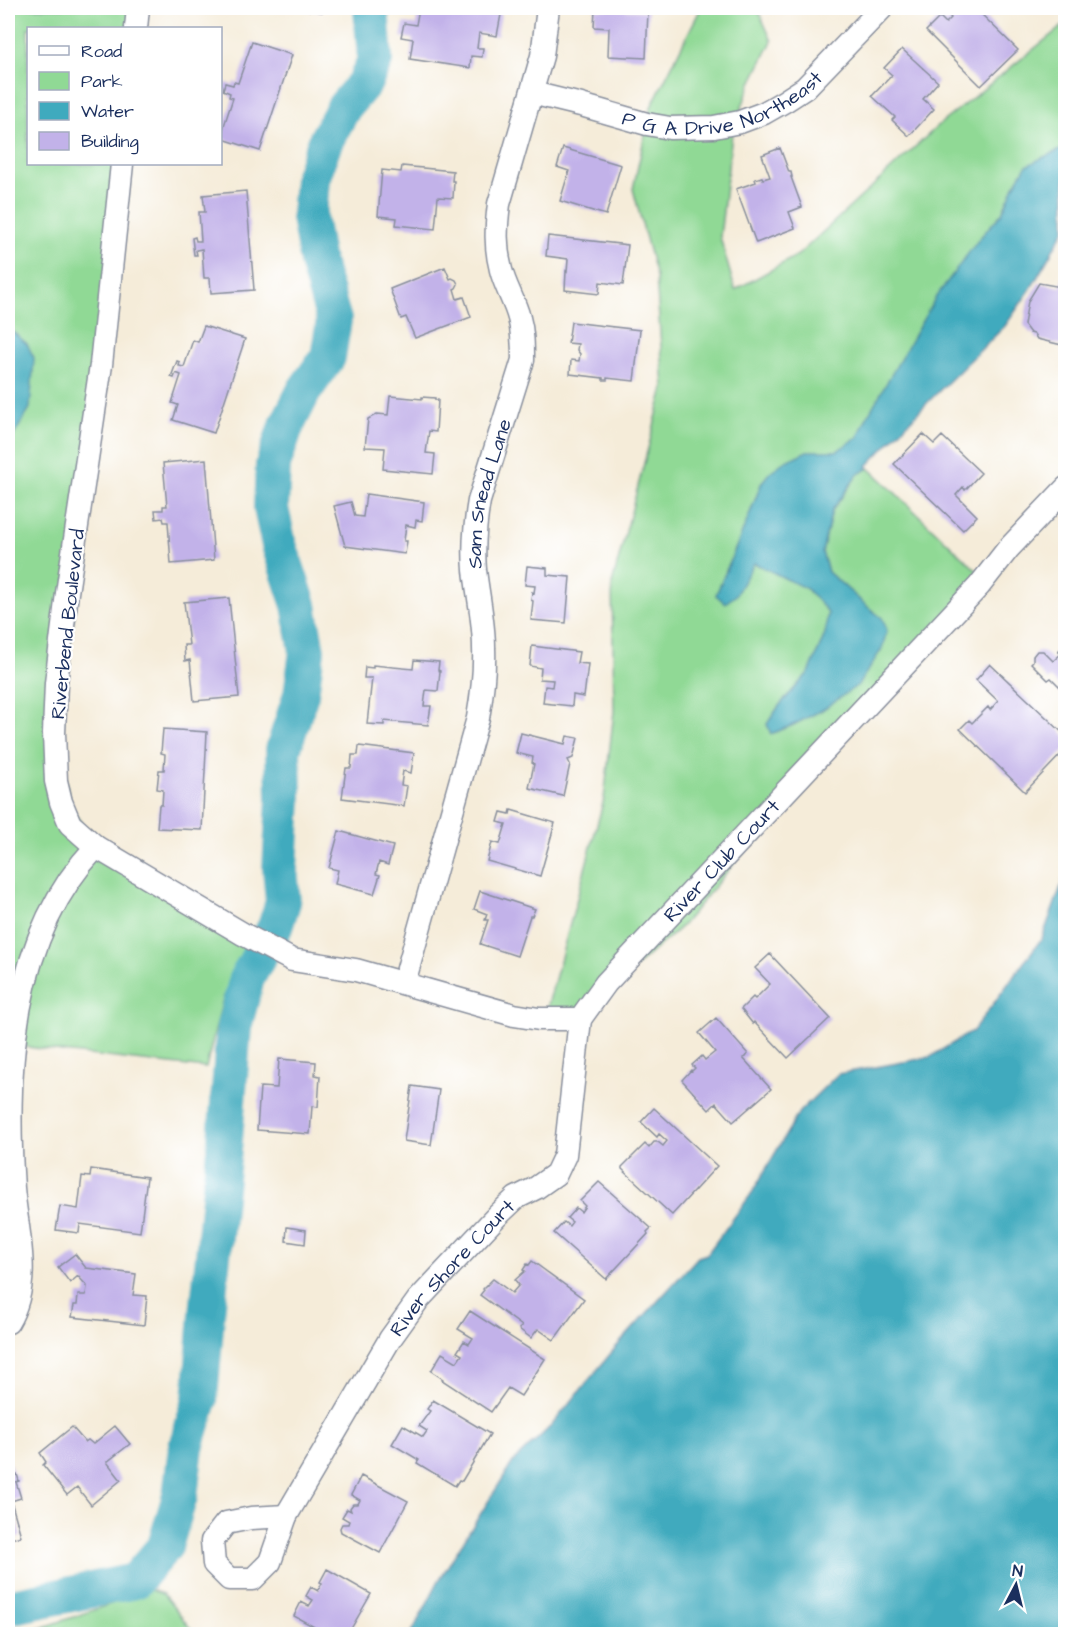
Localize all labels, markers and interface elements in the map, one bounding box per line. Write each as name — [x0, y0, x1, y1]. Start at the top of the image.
legend — [27, 27, 222, 165]
text: Road — [81, 39, 122, 64]
street label: P G A Drive Northeast — [619, 65, 829, 143]
text: Park — [81, 69, 123, 94]
text: Water — [81, 99, 134, 124]
text: Building — [81, 129, 139, 155]
street label: Sam Snead Lane — [461, 415, 519, 569]
street label: Riverbend Boulevard — [44, 528, 92, 721]
street label: River Club Court — [657, 793, 787, 928]
street label: River Shore Court — [383, 1193, 521, 1342]
north arrow — [986, 1555, 1046, 1615]
text: N — [1011, 1560, 1024, 1583]

